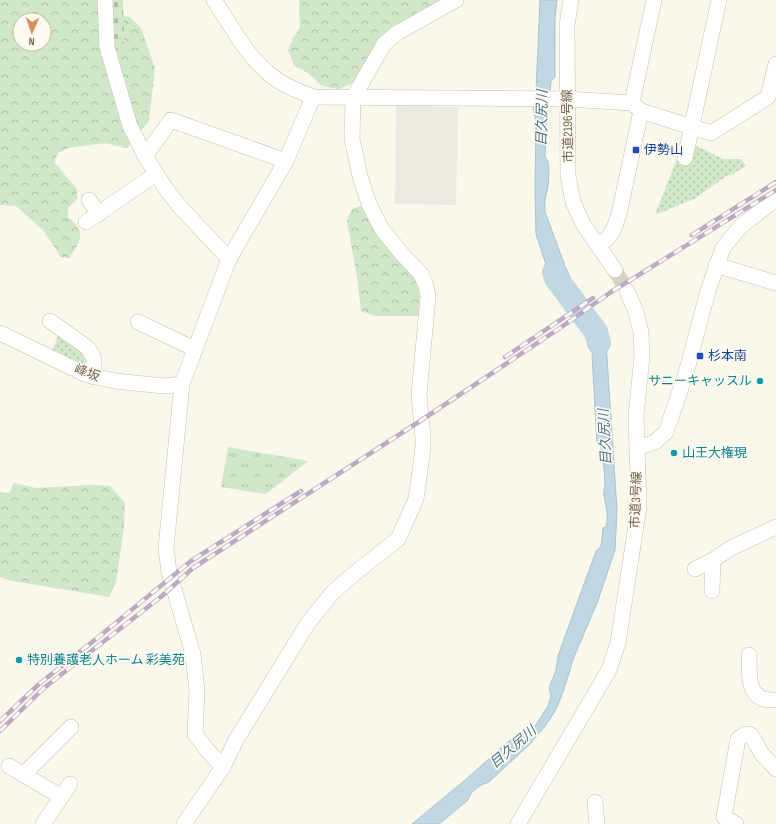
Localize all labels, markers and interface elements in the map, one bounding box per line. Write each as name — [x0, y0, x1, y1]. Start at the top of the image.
north arrow — [12, 12, 52, 52]
text: N — [28, 35, 35, 48]
water label: 目久尻川 — [533, 88, 551, 146]
street label: 市道2196号線 — [559, 89, 577, 163]
place label: 伊勢山 — [644, 142, 683, 158]
marker: 伊勢山 — [631, 145, 641, 155]
place label: 杉本南 — [708, 348, 747, 364]
marker: 杉本南 — [695, 351, 705, 361]
street label: 峰坂 — [72, 361, 102, 385]
place label: サニーキャッスル — [648, 373, 752, 389]
marker: サニーキャッスル — [755, 376, 765, 386]
water label: 目久尻川 — [595, 407, 615, 465]
place label: 山王大権現 — [682, 445, 747, 461]
marker: 山王大権現 — [669, 448, 679, 458]
street label: 市道3号線 — [627, 471, 645, 529]
place label: 特別養護老人ホーム 彩美苑 — [27, 652, 185, 668]
marker: 特別養護老人ホーム 彩美苑 — [14, 655, 24, 665]
water label: 目久尻川 — [486, 721, 541, 772]

